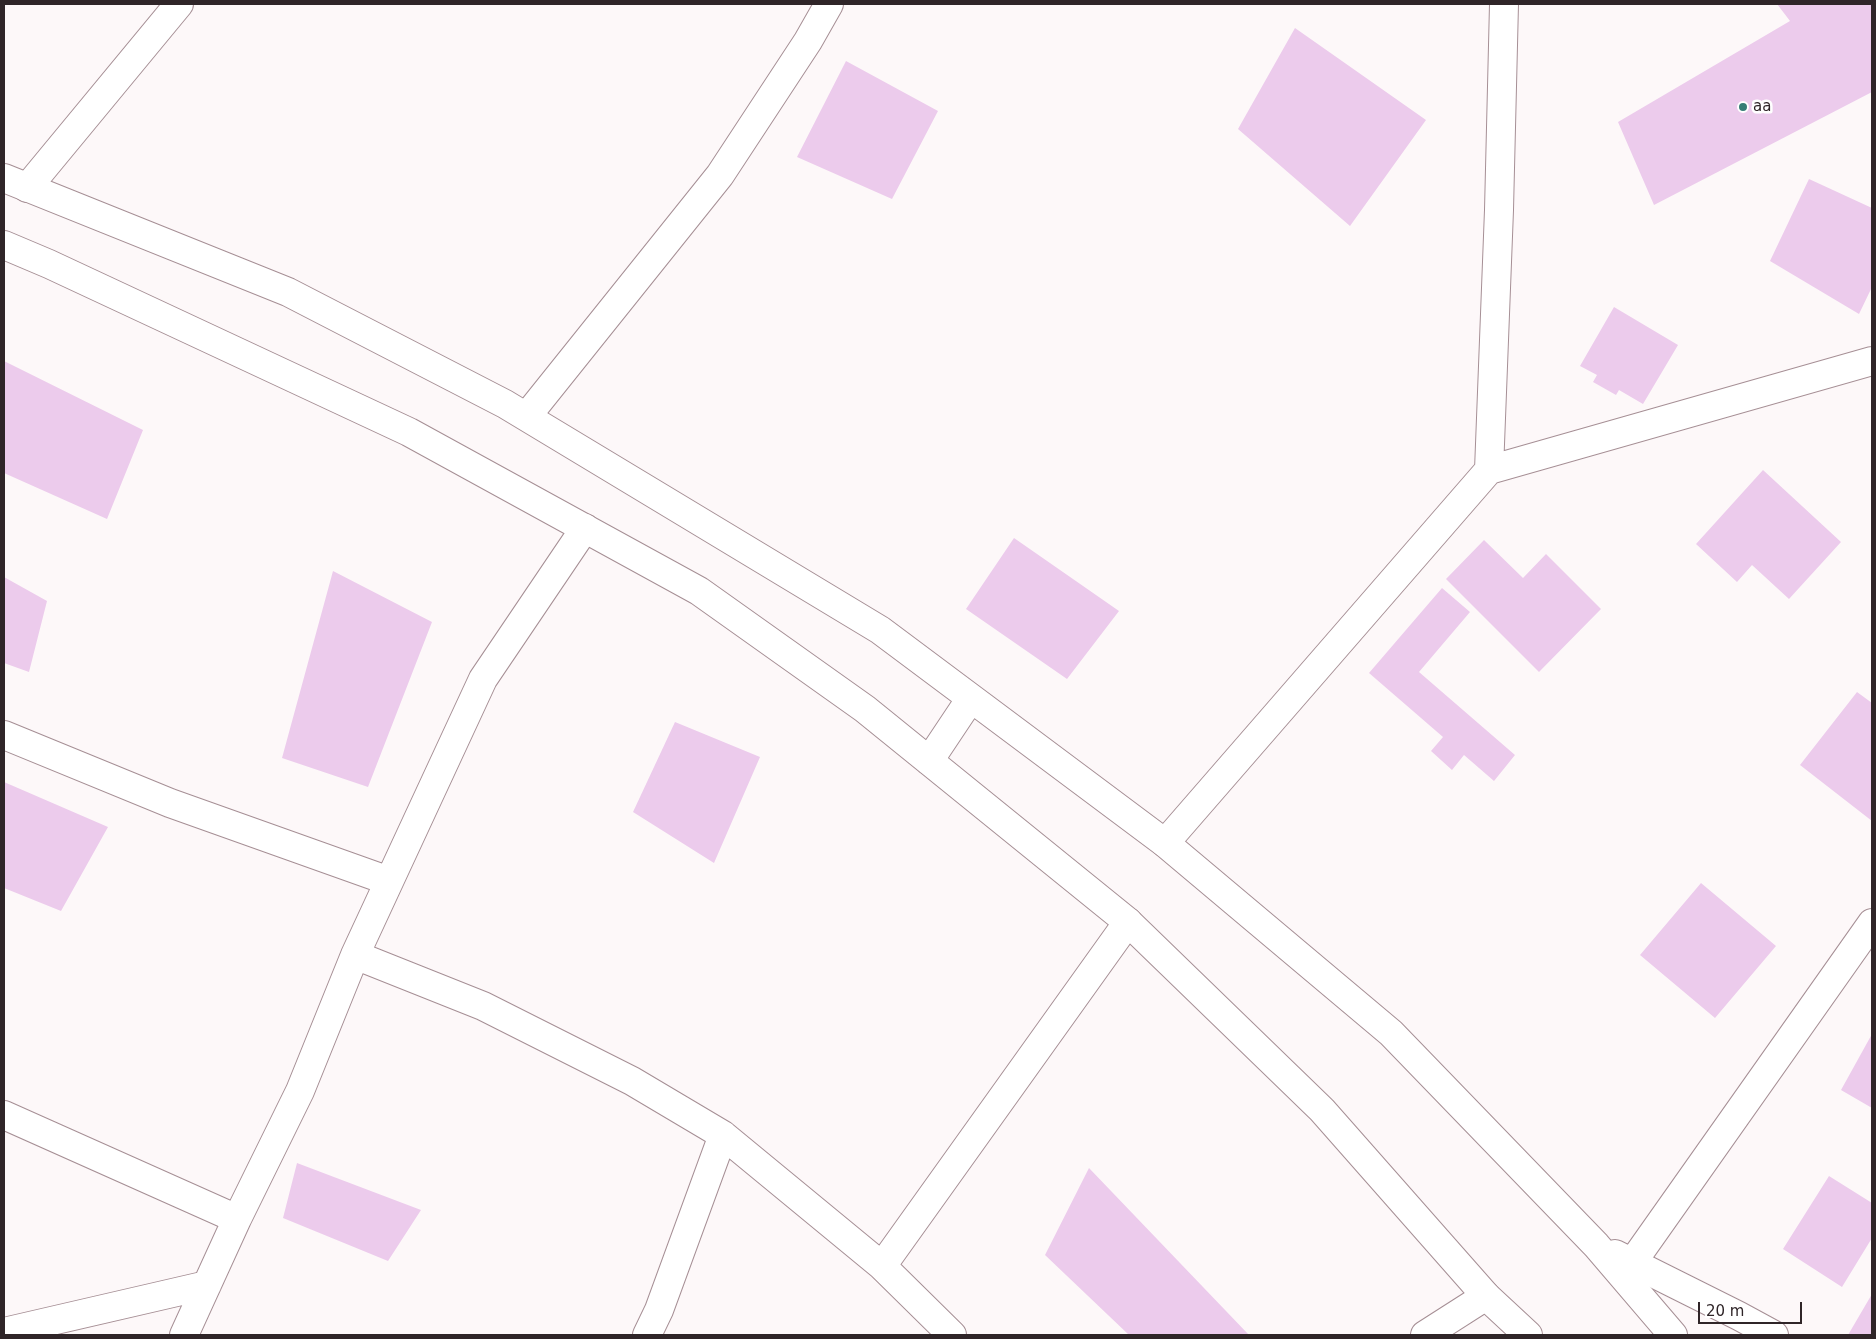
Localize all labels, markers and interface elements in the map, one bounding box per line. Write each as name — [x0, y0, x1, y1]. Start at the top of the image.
place label: aa — [1753, 98, 1771, 116]
marker: aa — [1737, 101, 1749, 113]
scale bar — [1701, 1292, 1805, 1324]
text: 20 m — [1706, 1302, 1744, 1320]

